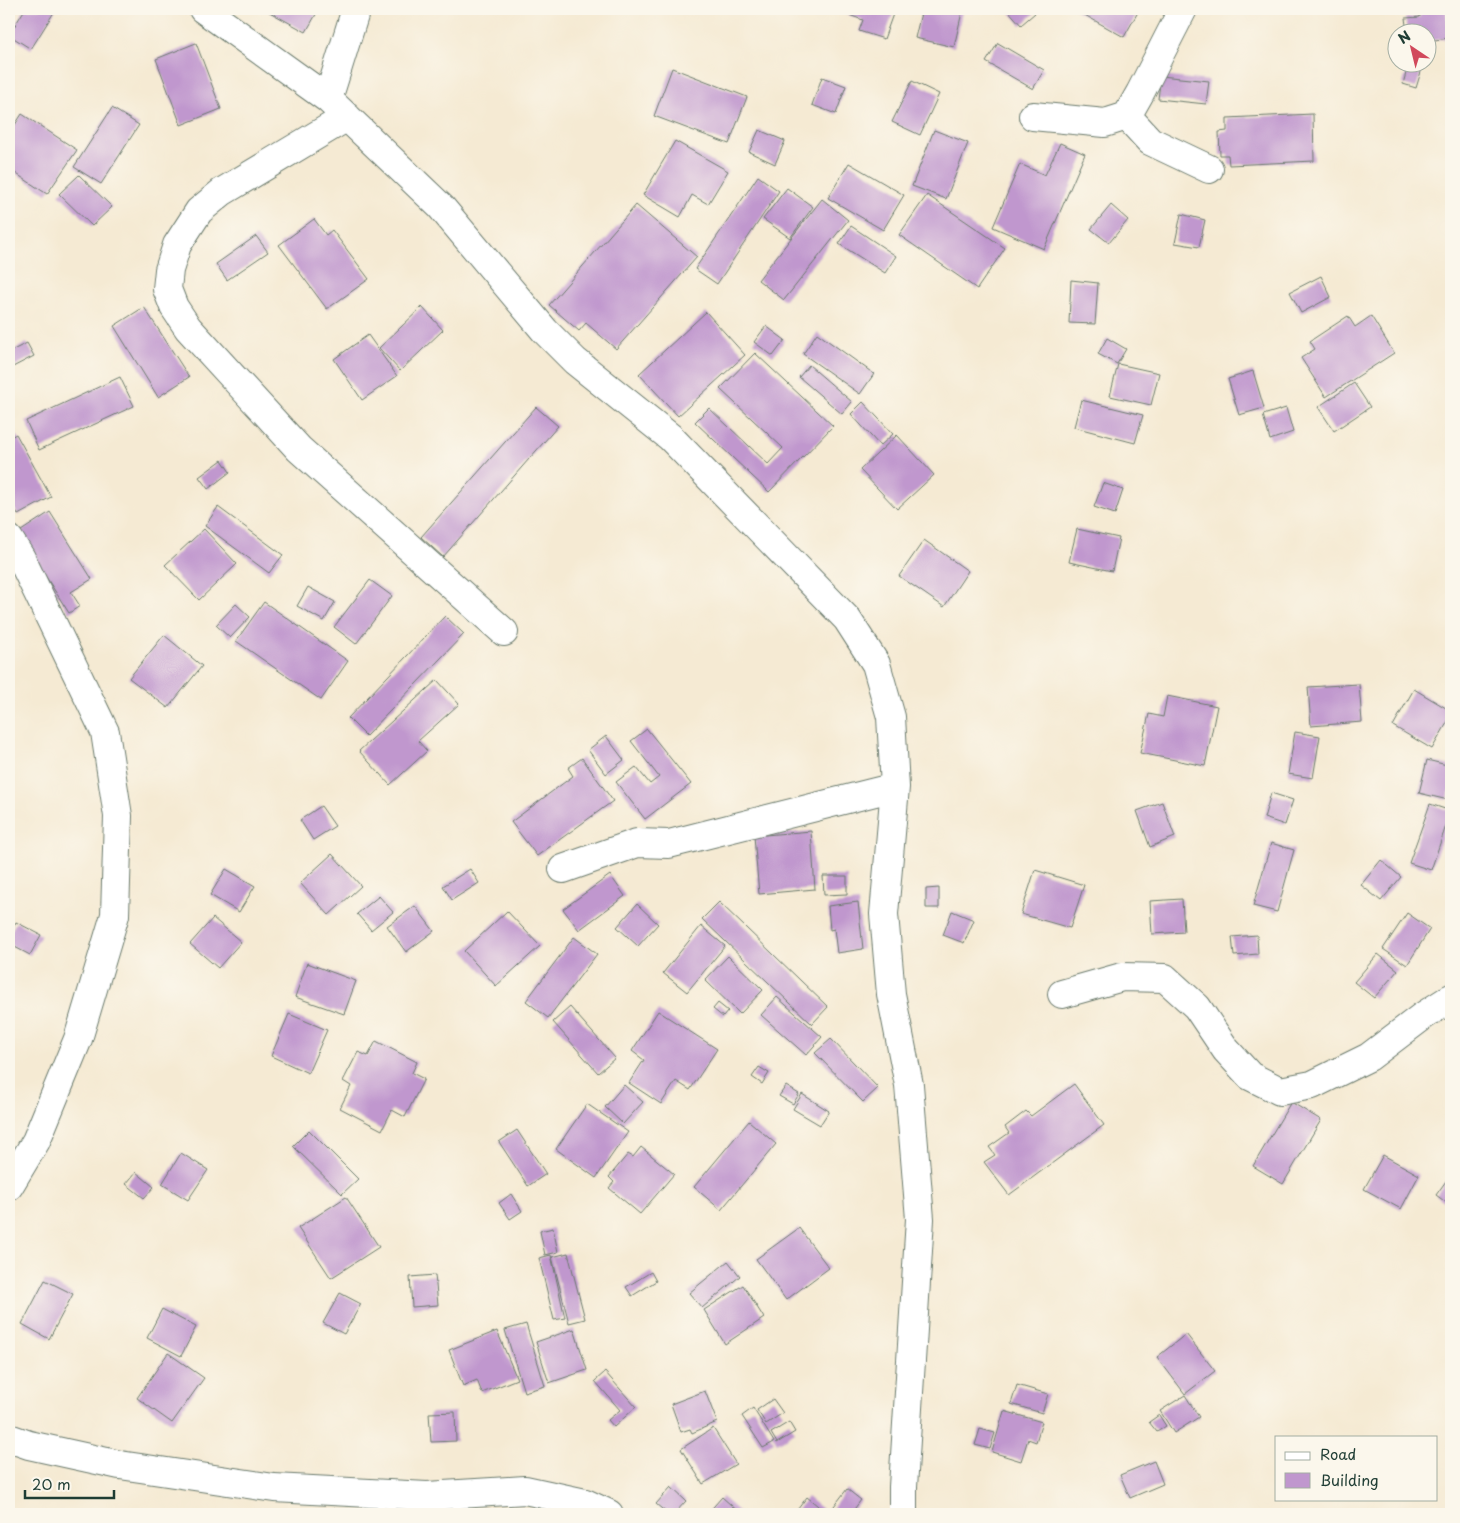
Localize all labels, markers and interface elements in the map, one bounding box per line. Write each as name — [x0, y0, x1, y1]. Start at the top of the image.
north arrow — [1388, 22, 1438, 72]
text: N — [1394, 25, 1415, 49]
legend — [1275, 1436, 1438, 1500]
text: Road — [1320, 1442, 1356, 1465]
scale bar — [25, 1468, 114, 1500]
text: Building — [1320, 1468, 1379, 1491]
text: 20 m — [32, 1472, 71, 1495]

